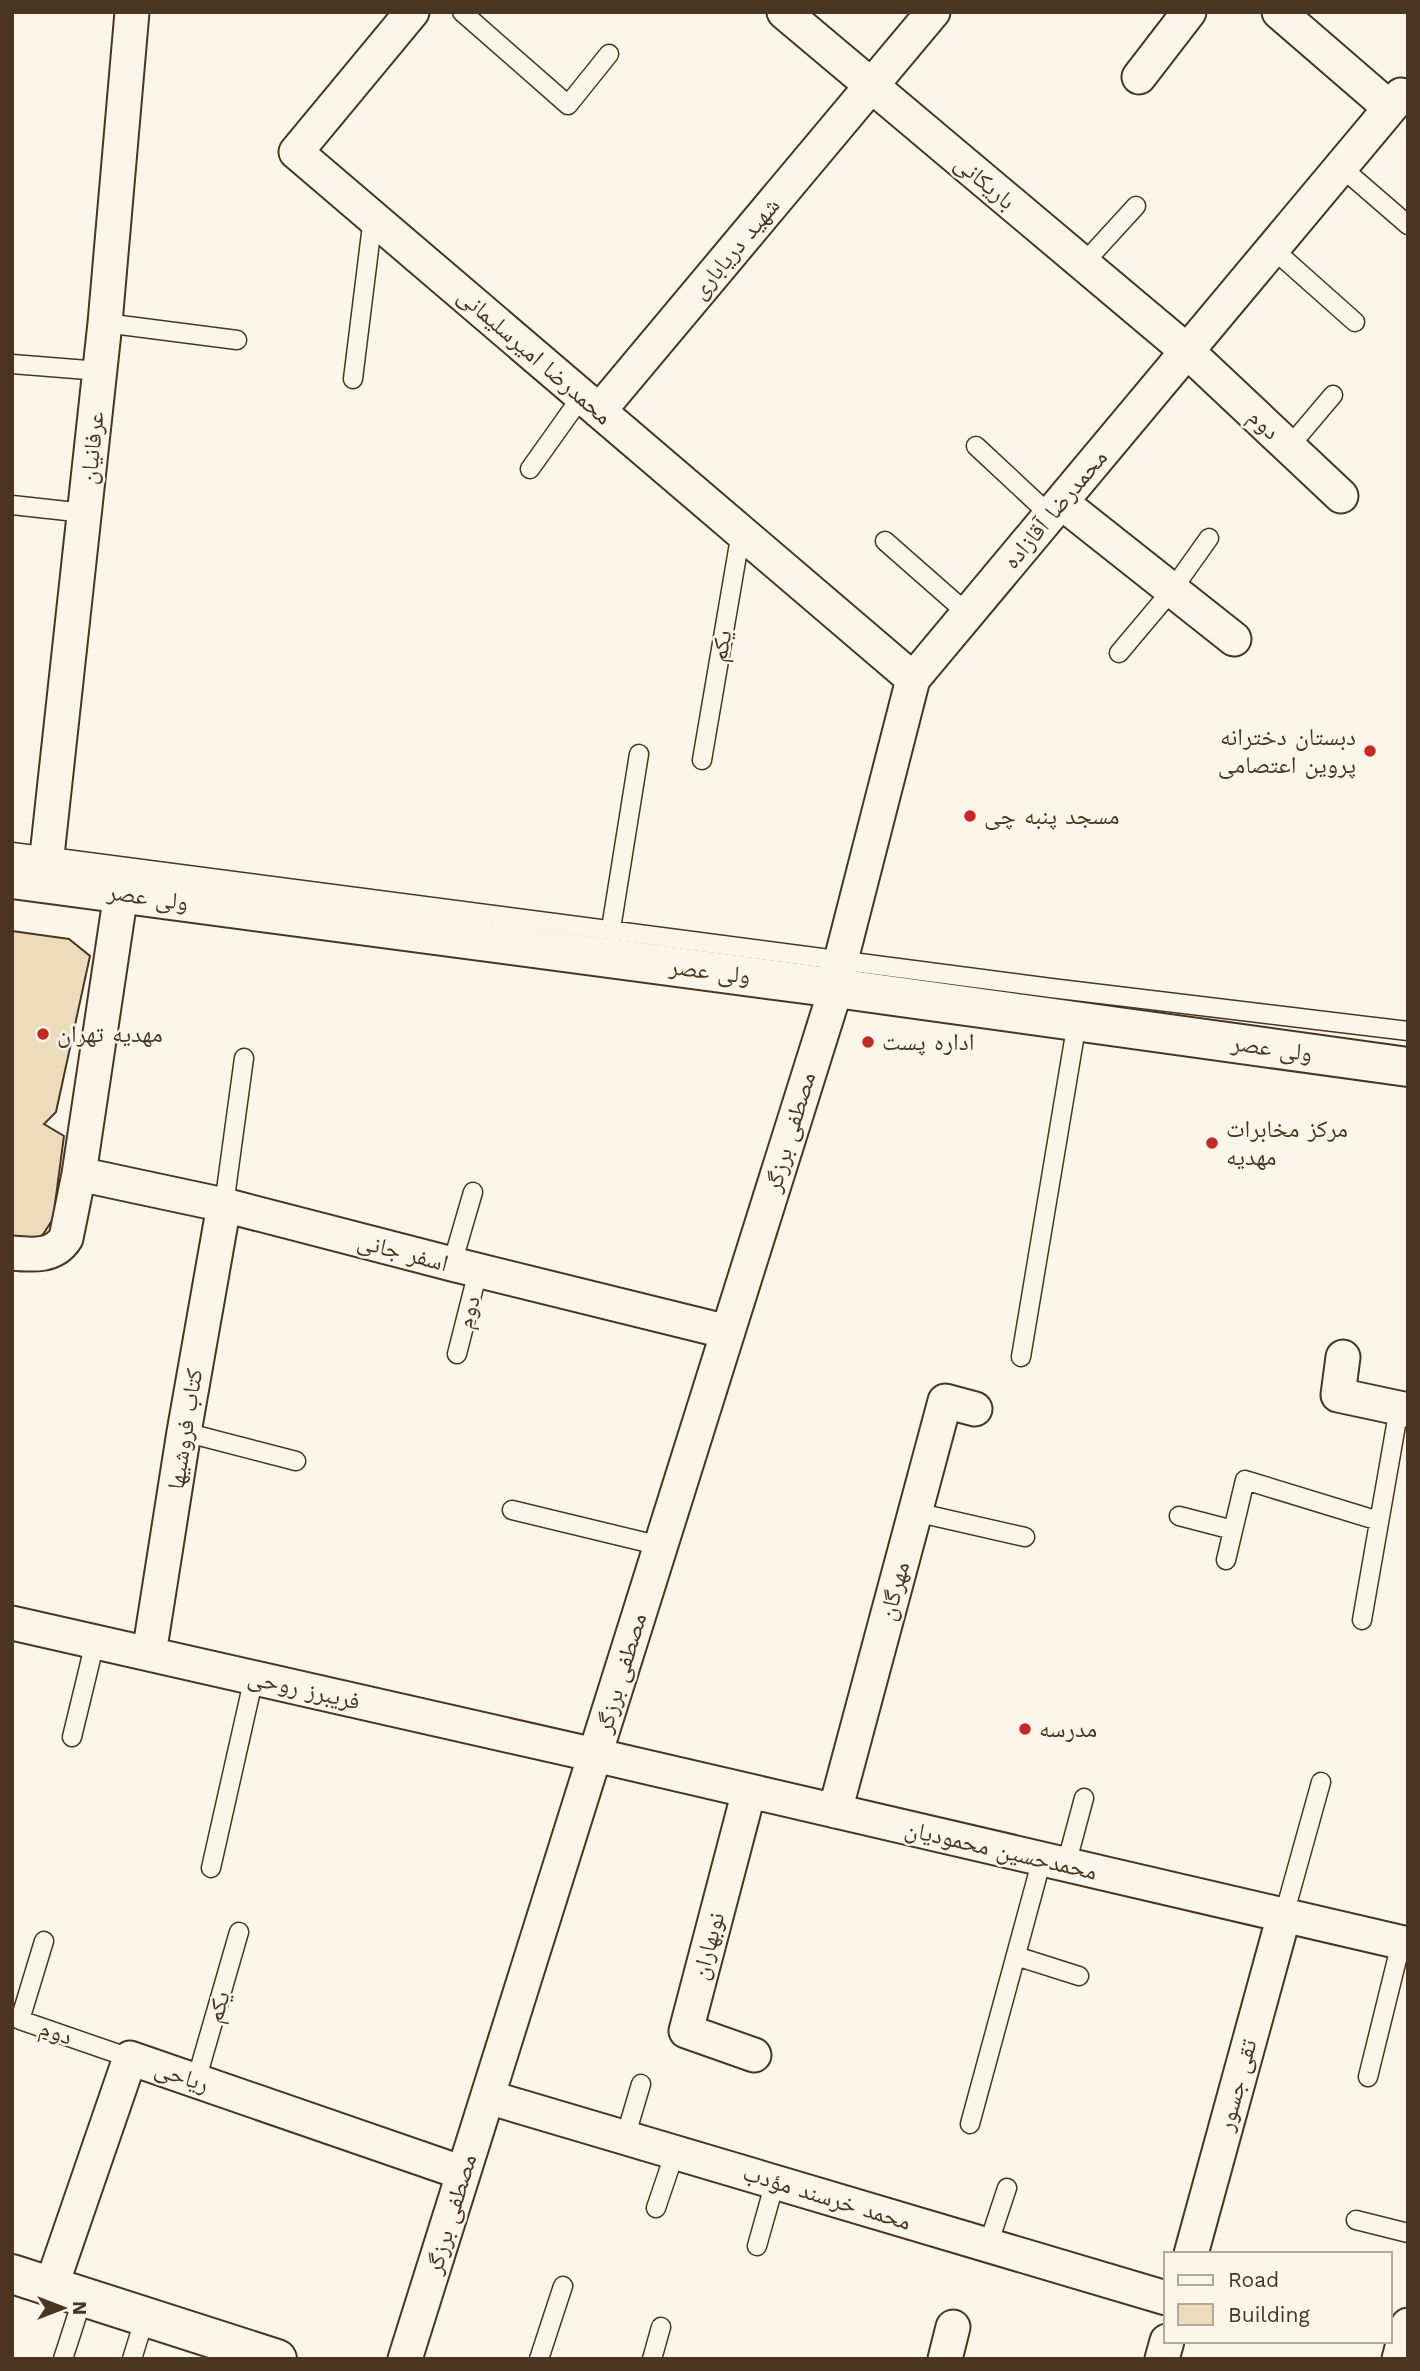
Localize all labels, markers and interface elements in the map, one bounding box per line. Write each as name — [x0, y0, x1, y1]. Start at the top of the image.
street label: باریکانی — [949, 149, 1021, 215]
street label: شهید دریاباری — [685, 192, 785, 304]
street label: محمدرضا امیرسلیمانی — [452, 281, 618, 431]
street label: دوم — [1241, 403, 1286, 447]
street label: عرفانیان — [74, 410, 110, 486]
street label: محمدرضا آقازاده — [997, 444, 1113, 574]
street label: یکم — [704, 628, 740, 664]
place label: دبستان دخترانه پروین اعتصامی — [1218, 723, 1356, 779]
marker: دبستان دخترانه پروین اعتصامی — [1362, 743, 1378, 759]
place label: مسجد پنبه چی — [984, 802, 1119, 830]
marker: مسجد پنبه چی — [962, 808, 978, 824]
street label: ولی عصر — [105, 877, 190, 917]
street label: ولی عصر — [667, 952, 752, 990]
place label: مهدیه تهران — [57, 1020, 163, 1048]
marker: مهدیه تهران — [35, 1026, 51, 1042]
place label: اداره پست — [882, 1028, 974, 1056]
street label: ولی عصر — [1229, 1028, 1314, 1068]
marker: اداره پست — [860, 1034, 876, 1050]
street label: مصطفی برزگر — [758, 1069, 821, 1196]
place label: مرکز مخابرات مهدیه — [1226, 1115, 1348, 1171]
marker: مرکز مخابرات مهدیه — [1204, 1135, 1220, 1151]
street label: اسفر جانی — [354, 1226, 452, 1278]
street label: دوم — [450, 1292, 488, 1332]
street label: کتاب فروشیها — [162, 1367, 208, 1491]
street label: مهرگان — [873, 1558, 915, 1624]
street label: مصطفی برزگر — [589, 1610, 652, 1737]
street label: فریبرز روحی — [245, 1662, 363, 1716]
place label: مدرسه — [1039, 1715, 1097, 1743]
marker: مدرسه — [1017, 1721, 1033, 1737]
street label: محمدحسین محمودیان — [902, 1814, 1100, 1886]
street label: نوبهاران — [686, 1909, 730, 1983]
street label: یکم — [200, 1988, 238, 2027]
street label: دوم — [35, 2013, 76, 2052]
street label: تقی جسور — [1211, 2036, 1263, 2135]
street label: ریاحی — [151, 2054, 213, 2098]
street label: مصطفی برزگر — [419, 2151, 482, 2278]
street label: محمد خرسند مؤدب — [740, 2158, 914, 2236]
legend — [1164, 2252, 1392, 2343]
text: Road — [1228, 2267, 1279, 2292]
north arrow — [28, 2273, 98, 2343]
text: N — [68, 2301, 91, 2315]
text: Building — [1228, 2302, 1310, 2327]

